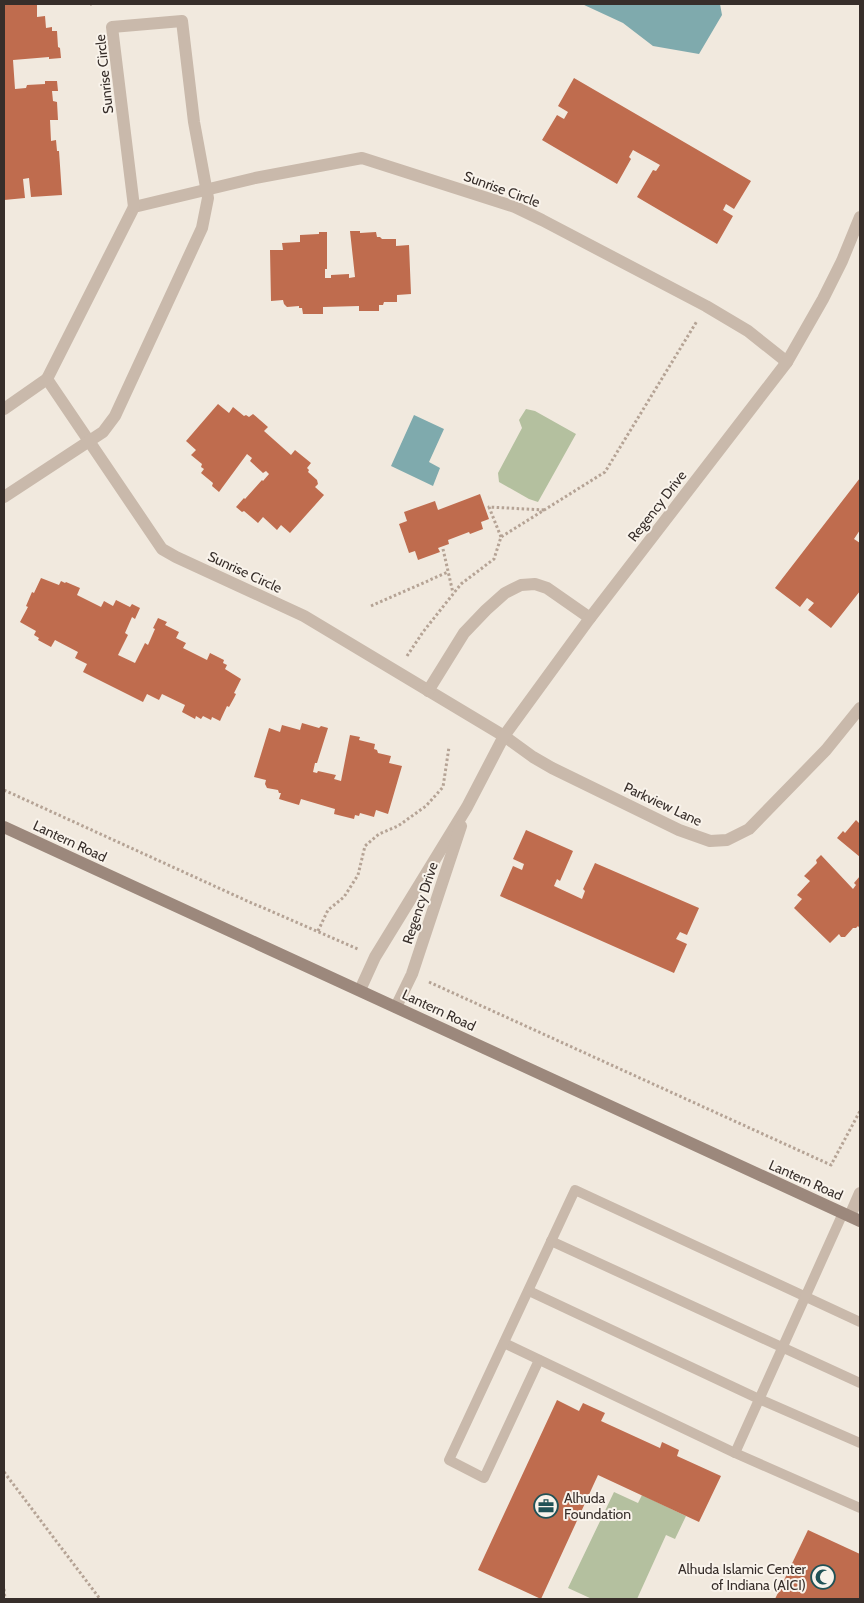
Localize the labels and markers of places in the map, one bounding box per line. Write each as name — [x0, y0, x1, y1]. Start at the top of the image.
place label: Alhuda Foundation — [564, 1489, 631, 1523]
office icon: Alhuda Foundation — [533, 1493, 559, 1519]
place label: Alhuda Islamic Center of Indiana (AICI) — [678, 1560, 807, 1594]
mosque icon: Alhuda Islamic Center of Indiana (AICI) — [810, 1564, 836, 1590]

